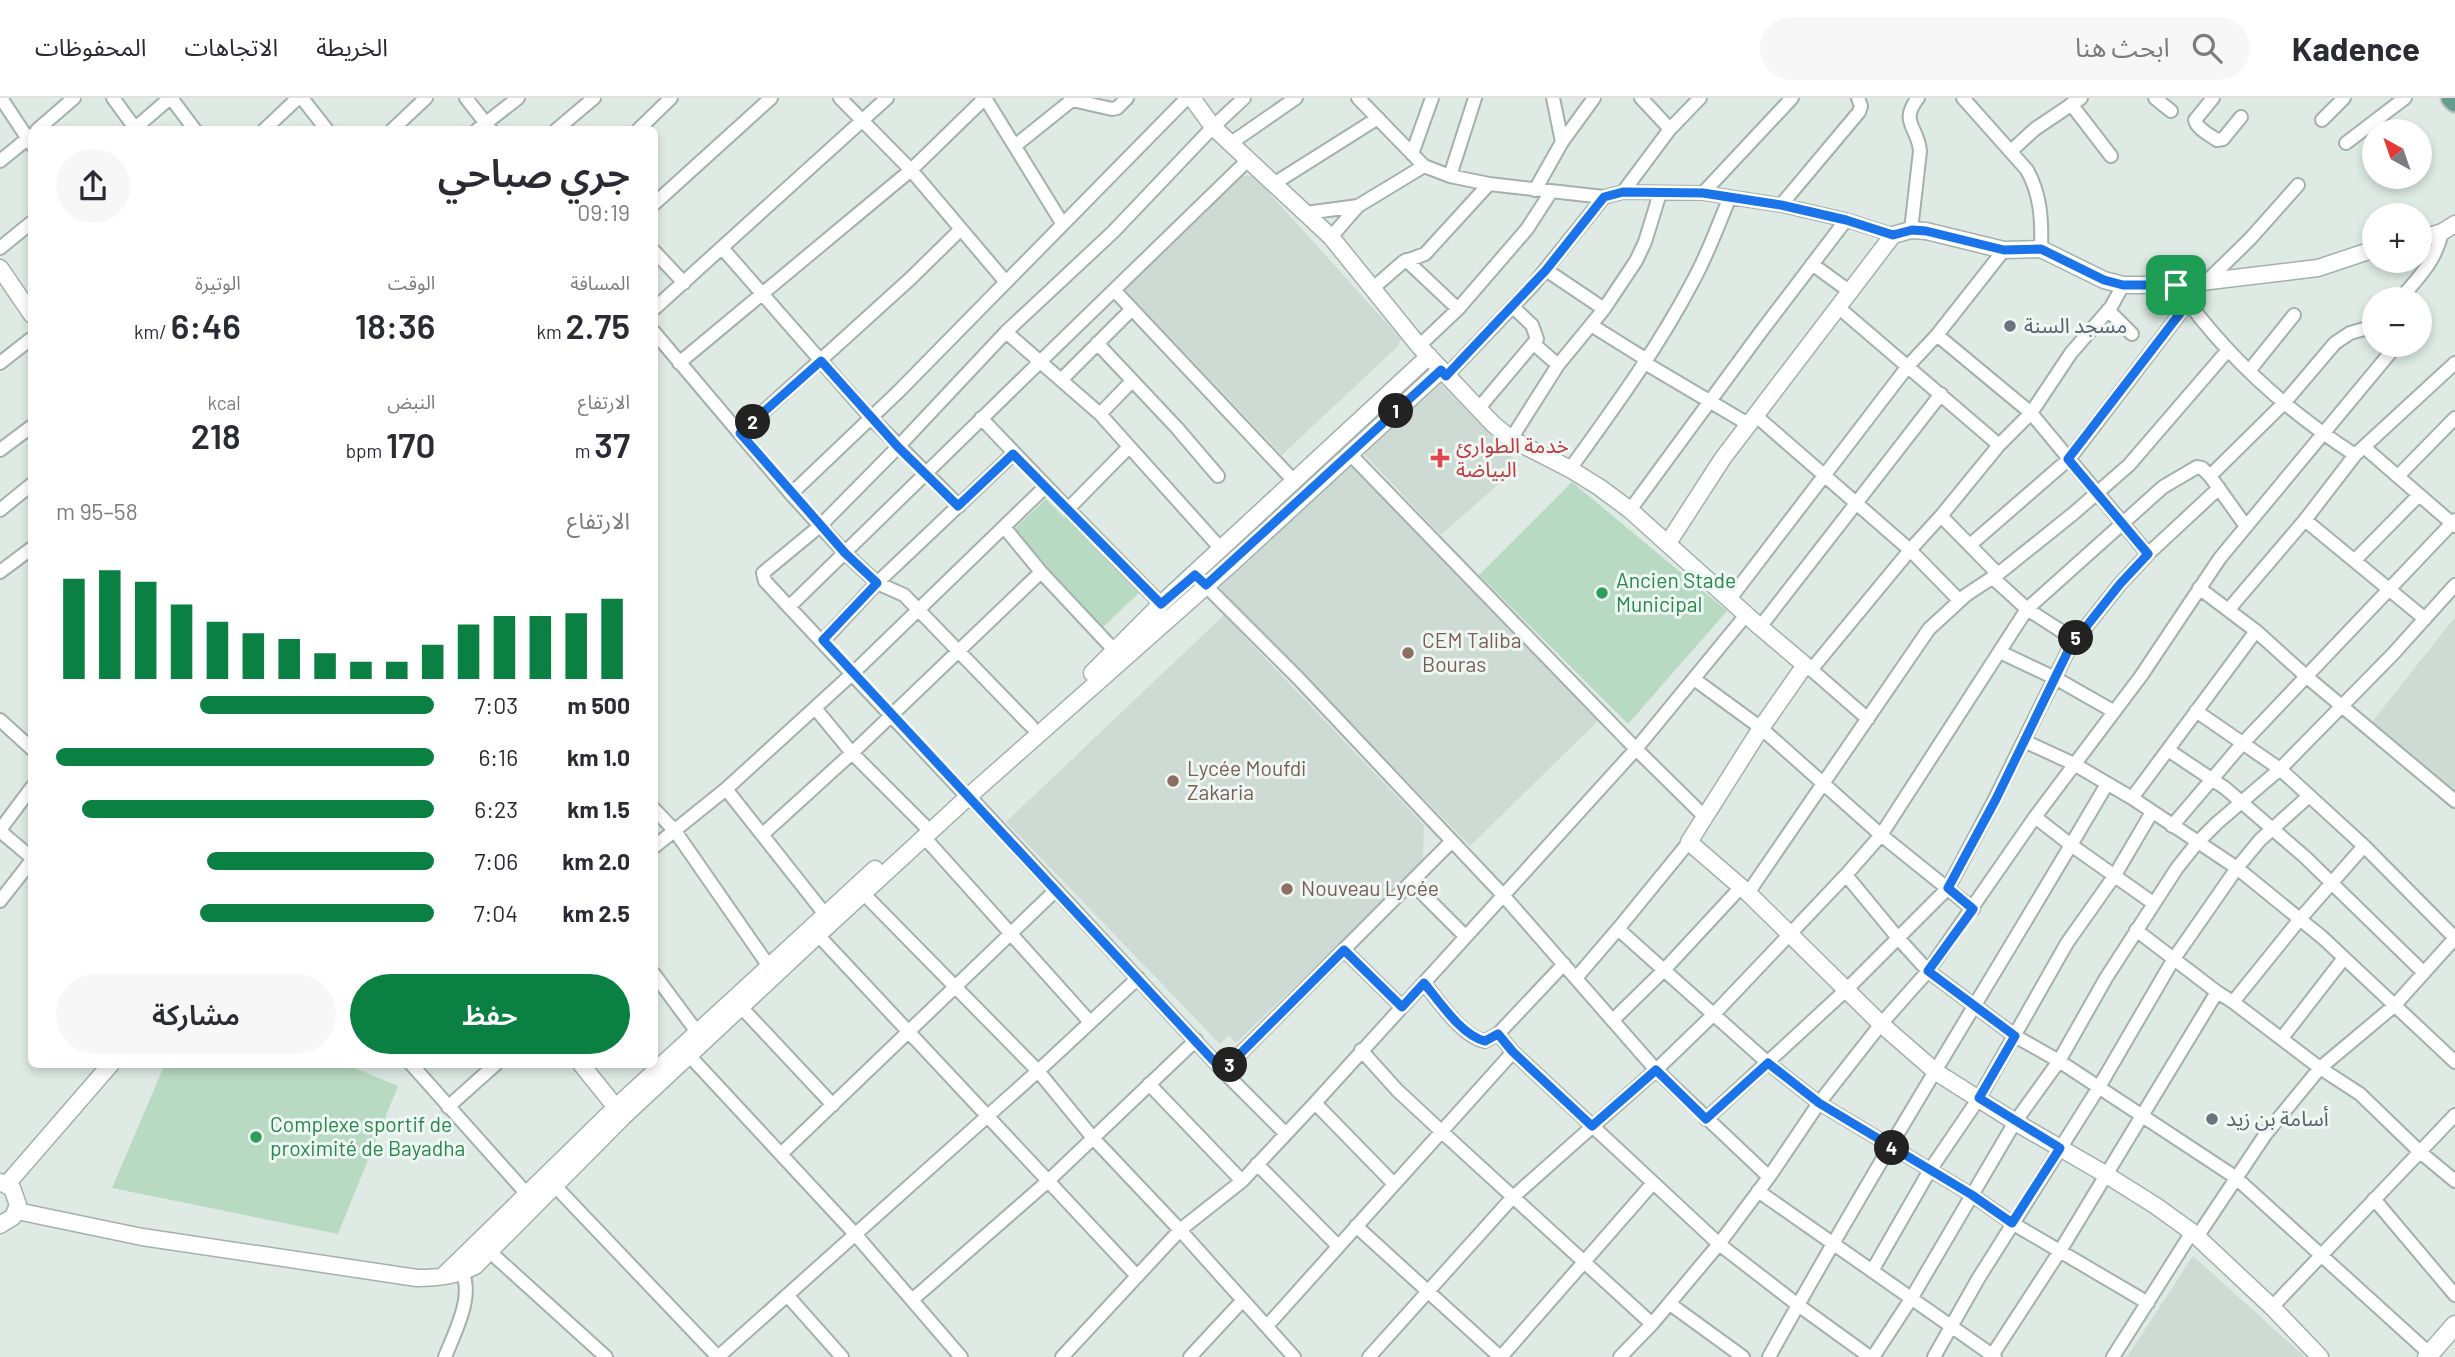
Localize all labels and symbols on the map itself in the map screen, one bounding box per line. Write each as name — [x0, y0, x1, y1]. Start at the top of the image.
north arrow — [2362, 119, 2432, 189]
pin — [2146, 255, 2206, 315]
place label: مسجد السنة — [2024, 312, 2127, 337]
marker: مسجد السنة — [2002, 318, 2018, 334]
pin: 1 — [1378, 394, 1414, 428]
pin: 2 — [736, 404, 770, 440]
place label: خدمة الطوارئ البياضة — [1456, 432, 1569, 481]
marker: خدمة الطوارئ البياضة — [1430, 448, 1450, 468]
place label: Ancien Stade Municipal — [1616, 567, 1736, 616]
marker: Ancien Stade Municipal — [1594, 585, 1610, 601]
pin: 5 — [2058, 620, 2094, 656]
place label: CEM Taliba Bouras — [1422, 627, 1521, 676]
marker: CEM Taliba Bouras — [1400, 645, 1416, 661]
place label: Lycée Moufdi Zakaria — [1187, 755, 1306, 804]
marker: Lycée Moufdi Zakaria — [1165, 773, 1181, 789]
place label: Nouveau Lycée — [1301, 875, 1439, 900]
marker: Nouveau Lycée — [1279, 881, 1295, 897]
pin: 3 — [1212, 1048, 1248, 1082]
place label: أسامة بن زيد — [2226, 1105, 2329, 1131]
place label: Complexe sportif de proximité de Bayadha — [270, 1111, 465, 1160]
marker: أسامة بن زيد — [2204, 1111, 2220, 1127]
marker: Complexe sportif de proximité de Bayadha — [248, 1129, 264, 1145]
pin: 4 — [1874, 1130, 1910, 1166]

